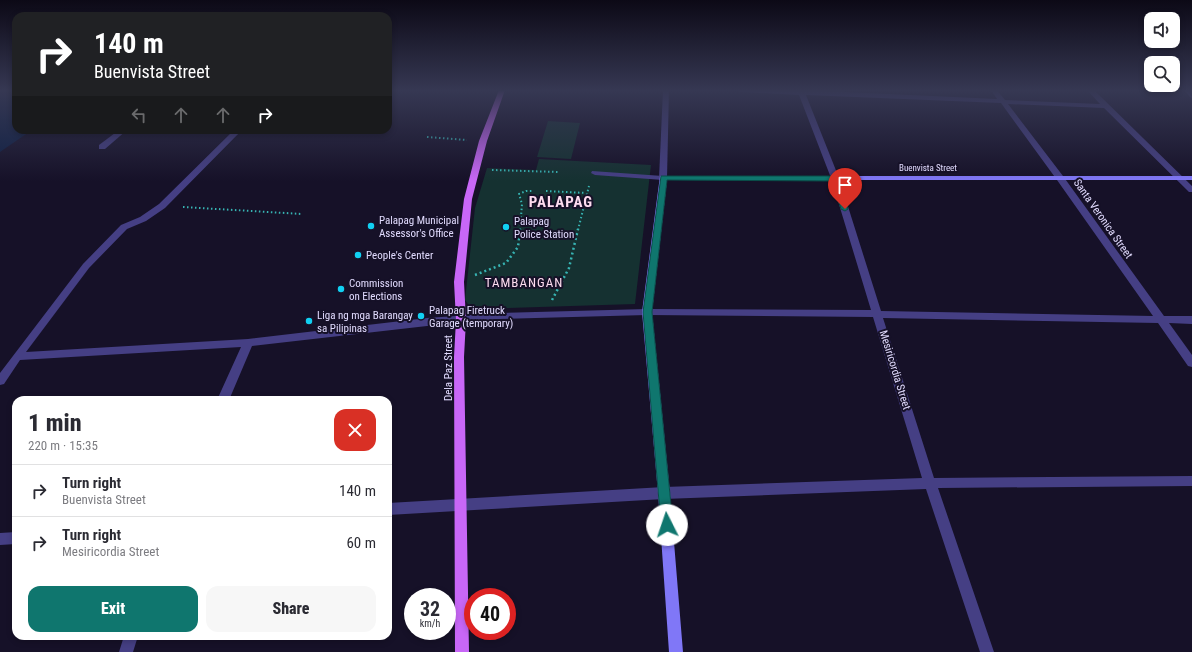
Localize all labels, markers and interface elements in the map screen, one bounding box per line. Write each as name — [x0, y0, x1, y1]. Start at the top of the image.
map controls — [1144, 12, 1180, 92]
button: sound — [1144, 12, 1180, 48]
text: 140 m — [94, 27, 164, 60]
icon: right — [28, 28, 80, 80]
button: search — [1144, 56, 1180, 92]
text: Buenvista Street — [94, 61, 210, 82]
icon: left — [128, 104, 150, 126]
icon: ahead — [170, 104, 192, 126]
icon: ahead — [212, 104, 234, 126]
icon: right — [254, 104, 276, 126]
street label: Buenvista Street — [899, 163, 957, 173]
pin — [828, 168, 862, 209]
icon: arrive — [834, 174, 856, 196]
street label: Santa Veronica Street — [1071, 177, 1135, 261]
district label: PALAPAG — [529, 193, 593, 211]
place label: Palapag Municipal Assessor's Office — [379, 214, 459, 240]
place label: Palapag Police Station — [514, 215, 574, 241]
marker: Palapag Municipal Assessor's Office — [366, 221, 376, 231]
marker: Palapag Police Station — [501, 222, 511, 232]
place label: People's Center — [366, 249, 434, 262]
marker: People's Center — [353, 250, 363, 260]
district label: TAMBANGAN — [485, 275, 563, 290]
place label: Commission on Elections — [349, 277, 403, 303]
marker: Commission on Elections — [336, 284, 346, 294]
place label: Palapag Firetruck Garage (temporary) — [429, 304, 513, 330]
place label: Liga ng mga Barangay sa Pilipinas — [317, 309, 413, 335]
marker: Palapag Firetruck Garage (temporary) — [416, 311, 426, 321]
marker: Liga ng mga Barangay sa Pilipinas — [304, 316, 314, 326]
street label: Mesiricordia Street — [877, 329, 913, 411]
street label: Dela Paz Street — [442, 335, 455, 401]
text: 1 min — [28, 409, 82, 437]
button: close — [334, 409, 376, 451]
text: 220 m · 15:35 — [28, 438, 98, 453]
text: Turn right — [62, 474, 121, 492]
icon: right — [28, 480, 50, 502]
text: 140 m — [339, 482, 376, 500]
text: Buenvista Street — [62, 492, 146, 507]
position arrow — [646, 504, 688, 546]
text: Turn right — [62, 526, 121, 544]
icon: right — [28, 532, 50, 554]
text: 60 m — [346, 534, 376, 552]
text: Mesiricordia Street — [62, 544, 159, 559]
button: Exit — [28, 586, 198, 632]
button: Share — [206, 586, 376, 632]
speed limit sign: 40 — [464, 588, 516, 640]
text: 32 — [420, 597, 440, 621]
text: km/h — [420, 618, 440, 629]

